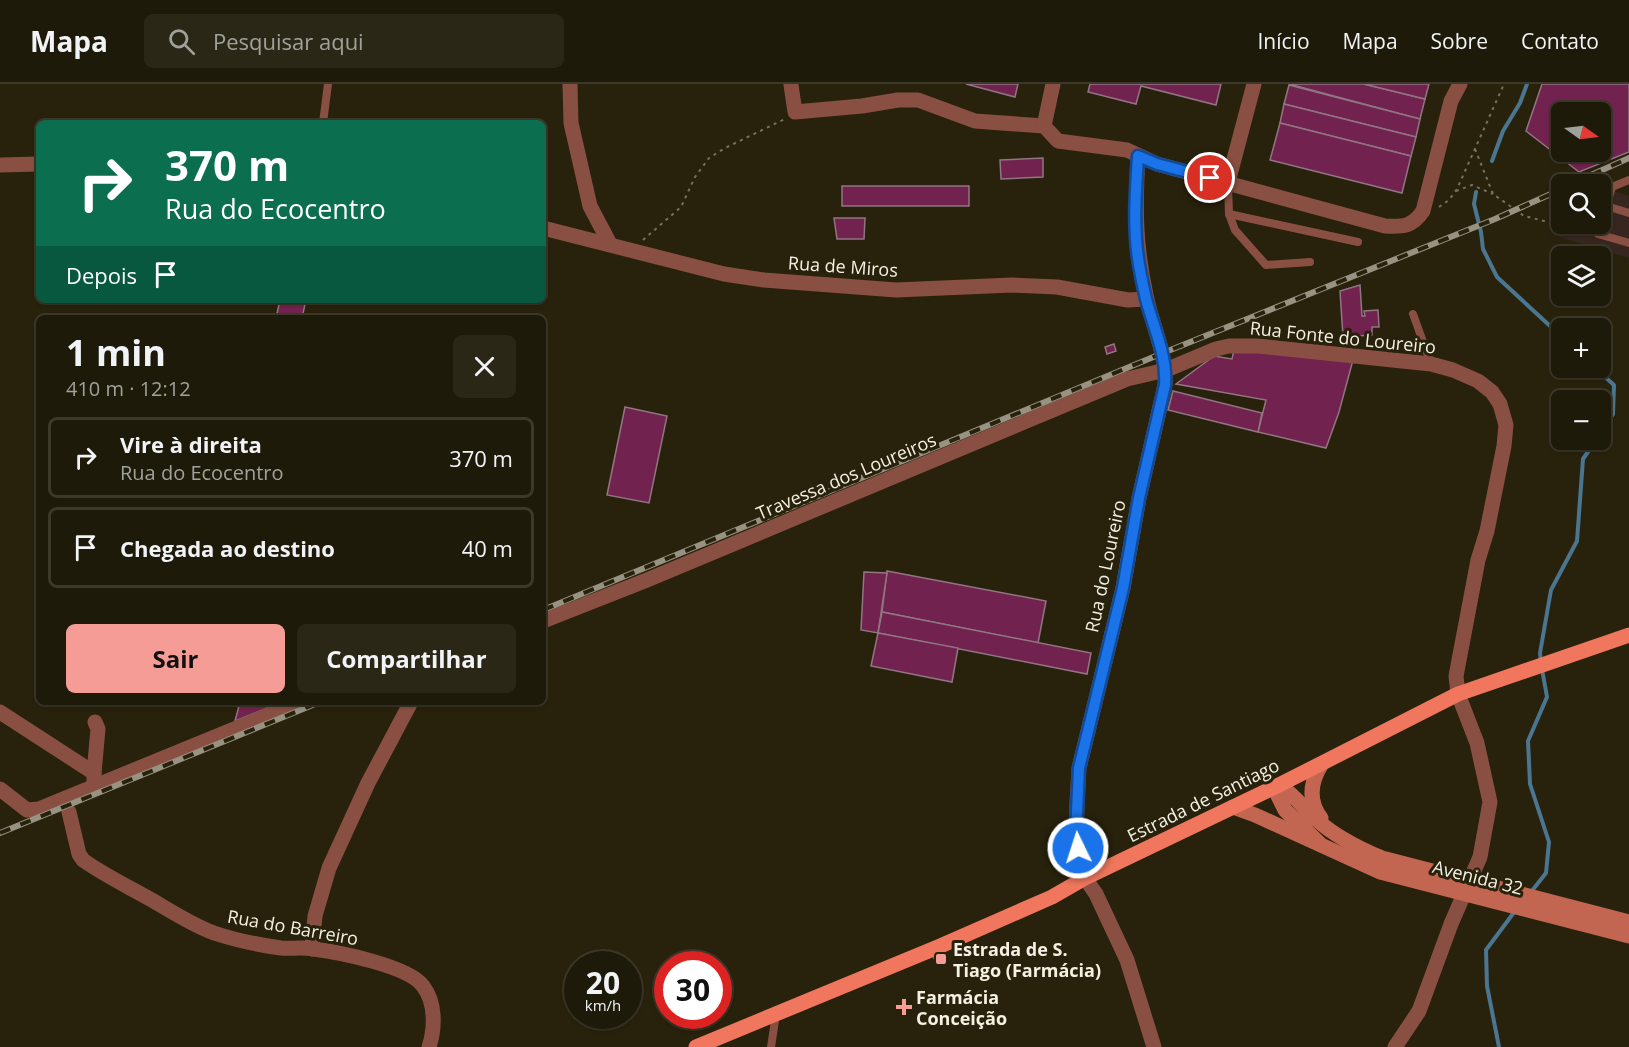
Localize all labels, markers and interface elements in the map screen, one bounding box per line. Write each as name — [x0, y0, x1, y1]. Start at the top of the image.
search box — [144, 14, 564, 68]
text: Mapa — [30, 22, 108, 60]
icon: search — [165, 25, 198, 58]
text: Pesquisar aqui — [213, 26, 364, 56]
text: Início — [1257, 27, 1310, 55]
text: Mapa — [1343, 27, 1398, 55]
text: Sobre — [1431, 27, 1488, 55]
text: Contato — [1521, 27, 1599, 55]
north arrow — [1551, 102, 1611, 162]
map controls — [1551, 102, 1611, 450]
text: 370 m — [165, 136, 289, 193]
icon: right — [66, 144, 144, 222]
pin — [1184, 152, 1235, 203]
icon: arrive — [1193, 161, 1226, 194]
button: search — [1551, 174, 1611, 234]
text: Rua do Ecocentro — [165, 190, 386, 227]
button: layers — [1551, 246, 1611, 306]
street label: Rua de Miros — [787, 250, 899, 282]
icon: arrive — [149, 258, 182, 291]
text: Depois — [66, 260, 137, 290]
street label: Rua Fonte do Loureiro — [1249, 315, 1437, 359]
button: + — [1551, 318, 1611, 378]
text: 1 min — [66, 328, 166, 377]
button: close — [453, 335, 516, 398]
text: 410 m · 12:12 — [66, 375, 191, 402]
button: − — [1551, 390, 1611, 450]
street label: Travessa dos Loureiros — [752, 427, 940, 525]
text: Vire à direita — [120, 429, 262, 459]
icon: right — [69, 441, 102, 474]
text: 370 m — [449, 443, 513, 473]
text: Rua do Ecocentro — [120, 459, 284, 486]
street label: Rua do Loureiro — [1079, 498, 1131, 634]
icon: arrive — [69, 531, 102, 564]
text: Chegada ao destino — [120, 533, 335, 563]
text: 40 m — [462, 533, 513, 563]
button: Sair — [66, 624, 285, 693]
button: Compartilhar — [297, 624, 516, 693]
street label: Estrada de Santiago — [1123, 753, 1283, 847]
position arrow — [1046, 816, 1110, 880]
street label: Avenida 32 — [1430, 854, 1526, 900]
street label: Rua do Barreiro — [226, 904, 360, 950]
place label: Estrada de S. Tiago (Farmácia) — [953, 937, 1101, 982]
speed limit sign: 30 — [654, 951, 732, 1029]
marker: Estrada de S. Tiago (Farmácia) — [934, 952, 948, 966]
text: 20 — [586, 962, 620, 1003]
place label: Farmácia Conceição — [916, 985, 1007, 1030]
text: km/h — [585, 995, 621, 1015]
marker: Farmácia Conceição — [897, 1000, 911, 1014]

